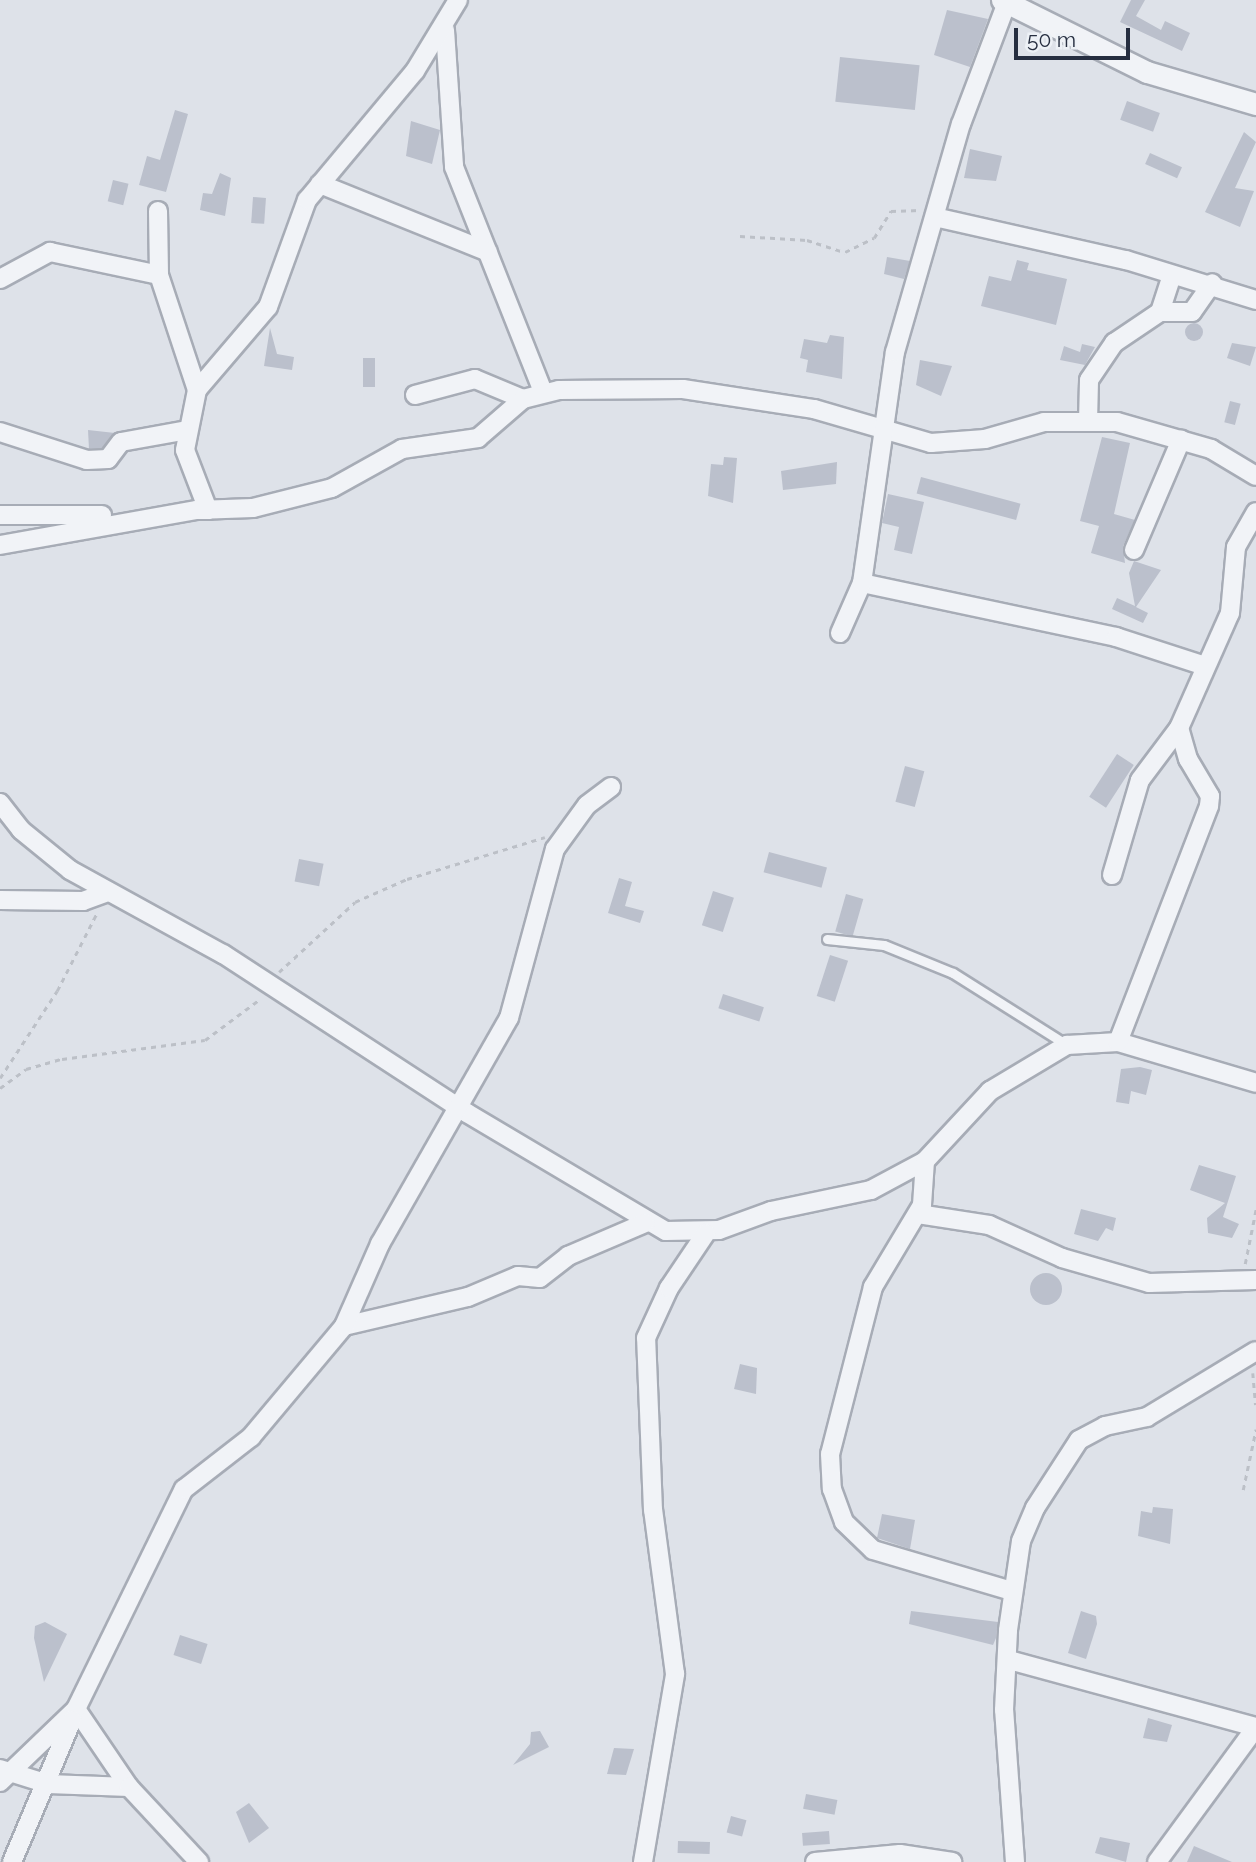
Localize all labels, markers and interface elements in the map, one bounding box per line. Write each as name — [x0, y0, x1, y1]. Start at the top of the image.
scale bar — [1018, 14, 1134, 58]
text: 50 m — [1027, 27, 1076, 52]

